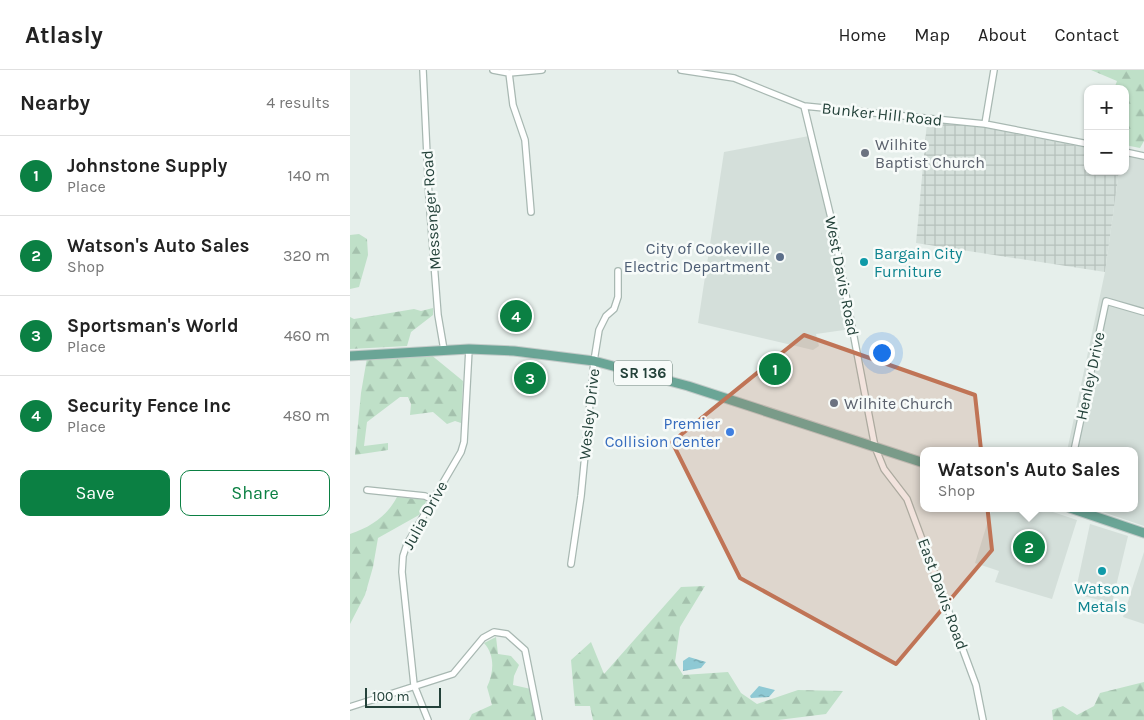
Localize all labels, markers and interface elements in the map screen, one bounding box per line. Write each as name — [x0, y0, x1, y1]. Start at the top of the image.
text: Atlasly — [25, 21, 103, 49]
text: Home — [838, 24, 886, 46]
text: Map — [914, 24, 950, 46]
text: About — [978, 24, 1027, 46]
text: Contact — [1055, 24, 1119, 46]
map controls — [1084, 85, 1129, 175]
button: + — [1084, 85, 1129, 130]
text: Nearby — [20, 91, 90, 115]
text: 4 results — [266, 93, 330, 112]
street label: Bunker Hill Road — [821, 98, 943, 130]
button: − — [1084, 130, 1129, 175]
place label: Wilhite Baptist Church — [875, 135, 985, 172]
marker: Wilhite Baptist Church — [859, 147, 871, 159]
street label: Messenger Road — [417, 149, 445, 271]
text: Johnstone Supply — [67, 155, 227, 177]
text: 1 — [33, 166, 39, 185]
text: 140 m — [288, 166, 330, 185]
text: Place — [67, 177, 106, 196]
street label: West Davis Road — [821, 215, 863, 337]
text: Watson's Auto Sales — [67, 235, 250, 257]
place label: City of Cookeville Electric Department — [624, 239, 770, 276]
place label: Bargain City Furniture — [874, 244, 963, 281]
text: 2 — [31, 246, 41, 265]
text: 320 m — [283, 246, 330, 265]
marker: City of Cookeville Electric Department — [774, 251, 786, 263]
marker: Bargain City Furniture — [858, 256, 870, 268]
text: Shop — [67, 257, 104, 276]
pin: 4 — [500, 297, 532, 335]
text: Sportsman's World — [67, 315, 239, 337]
text: 3 — [31, 326, 41, 345]
text: 460 m — [284, 326, 330, 345]
street label: Henley Drive — [1071, 330, 1109, 422]
text: Place — [67, 337, 106, 356]
your location — [869, 340, 895, 366]
pin: 1 — [759, 350, 791, 388]
pin: 3 — [514, 359, 546, 397]
road number: SR 136 — [614, 360, 672, 386]
street label: Wesley Drive — [575, 367, 603, 461]
place label: Wilhite Church — [844, 394, 953, 413]
text: Security Fence Inc — [67, 395, 231, 417]
marker: Wilhite Church — [828, 397, 840, 409]
text: 4 — [31, 406, 41, 425]
text: 480 m — [283, 406, 330, 425]
place label: Premier Collision Center — [605, 414, 720, 451]
text: Place — [67, 417, 106, 436]
marker: Premier Collision Center — [724, 426, 736, 438]
popup — [920, 447, 1138, 512]
text: Watson's Auto Sales — [938, 459, 1120, 481]
button: Save — [20, 470, 170, 516]
button: Share — [180, 470, 330, 516]
street label: Julia Drive — [398, 477, 452, 553]
text: Shop — [938, 481, 975, 500]
pin: 2 — [1013, 528, 1045, 566]
street label: East Davis Road — [914, 536, 972, 652]
marker: Watson Metals — [1096, 565, 1108, 577]
place label: Watson Metals — [1074, 579, 1130, 616]
scale bar — [365, 685, 441, 708]
text: 100 m — [372, 688, 410, 705]

